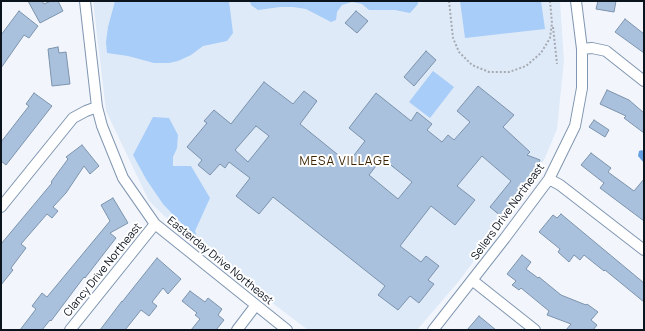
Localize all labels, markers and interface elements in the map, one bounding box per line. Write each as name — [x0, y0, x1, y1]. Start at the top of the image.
district label: MESA VILLAGE — [300, 155, 390, 169]
street label: Sellers Drive Northeast — [469, 161, 547, 263]
street label: Easterday Drive Northeast — [164, 214, 276, 308]
street label: Clancy Drive Northeast — [61, 221, 145, 319]

